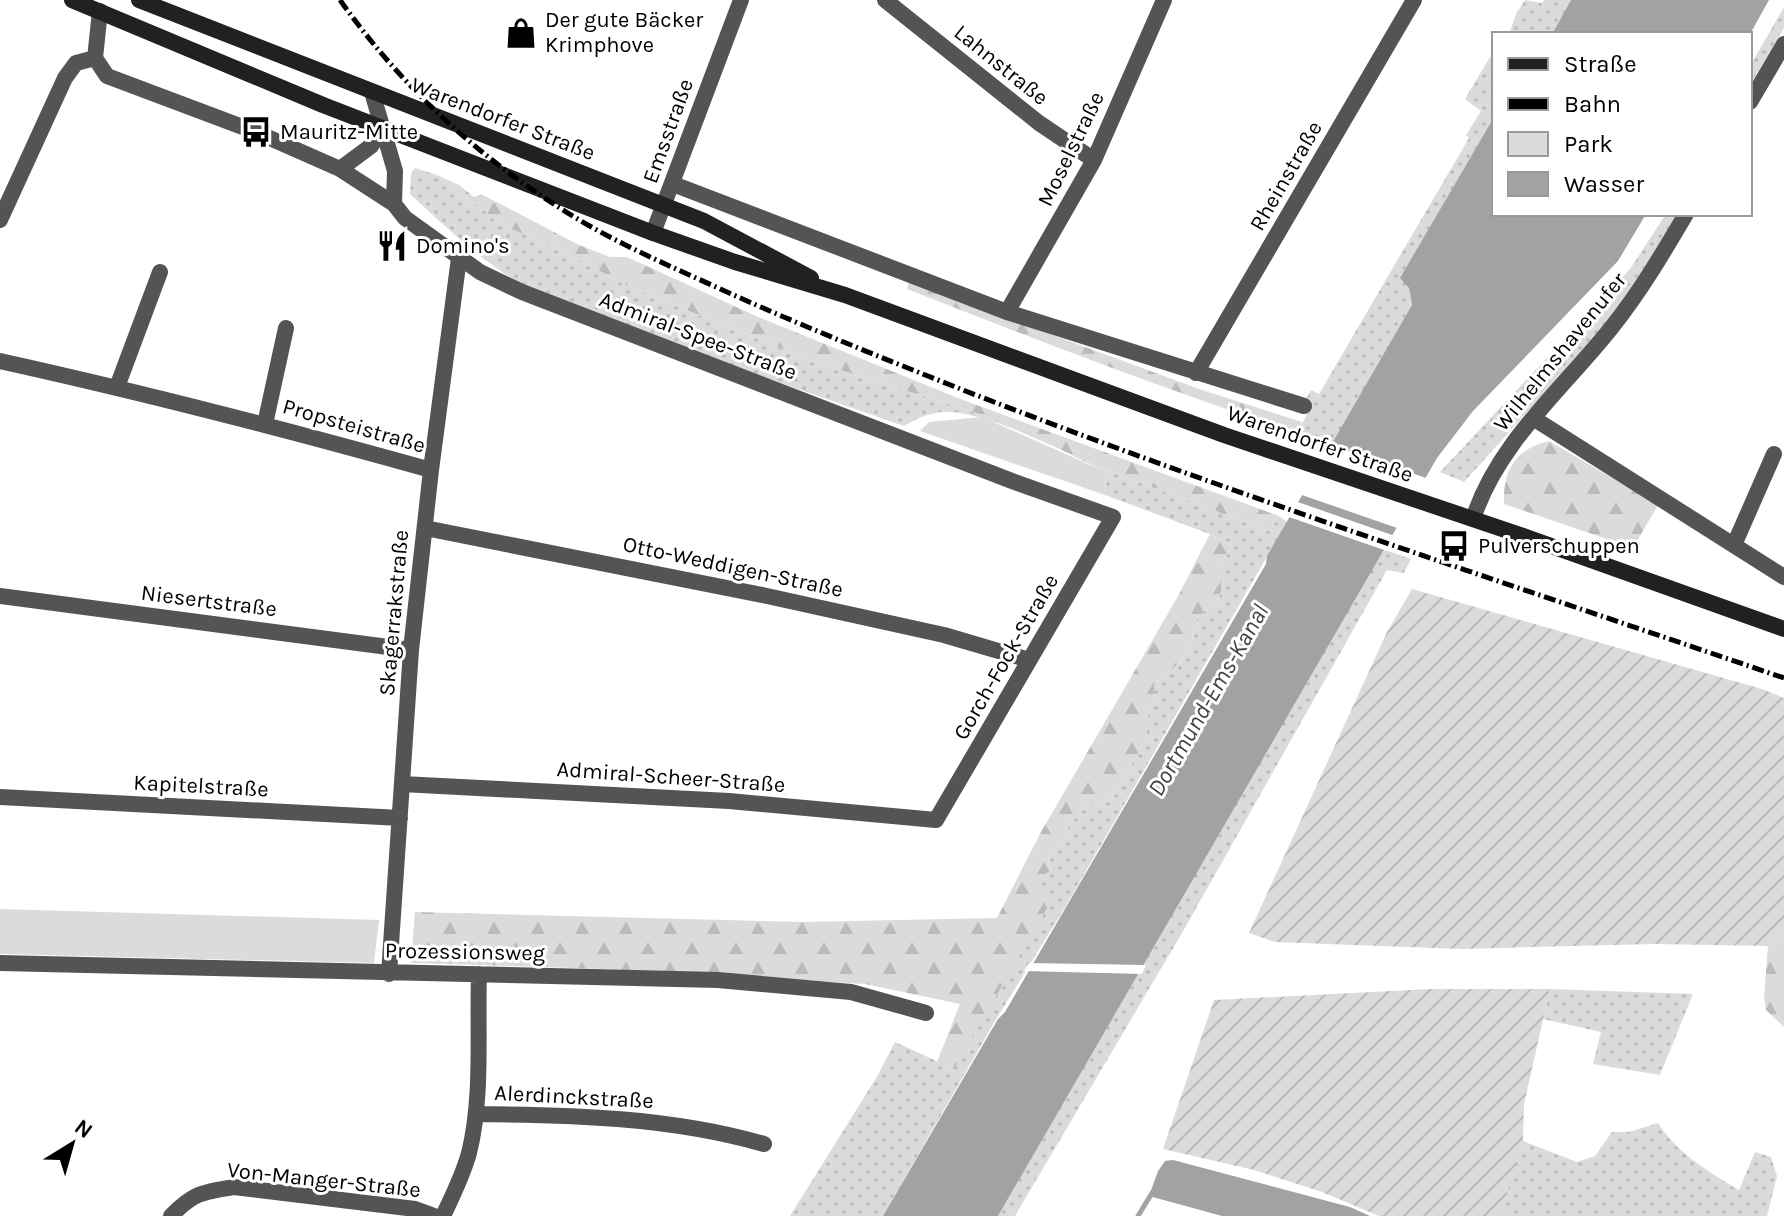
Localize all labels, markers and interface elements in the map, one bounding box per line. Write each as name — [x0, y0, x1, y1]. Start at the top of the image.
place label: Der gute Bäcker Krimphove — [545, 7, 703, 58]
shop icon: Der gute Bäcker Krimphove — [504, 16, 538, 50]
street label: Lahnstraße — [949, 19, 1053, 111]
legend — [1492, 32, 1752, 216]
text: Straße — [1564, 50, 1636, 78]
street label: Warendorfer Straße — [407, 72, 599, 166]
street label: Emsstraße — [637, 75, 699, 187]
street label: Moselstraße — [1032, 87, 1110, 211]
text: Bahn — [1564, 90, 1621, 118]
bus stop icon: Mauritz-Mitte — [239, 115, 273, 149]
street label: Rheinstraße — [1244, 116, 1328, 236]
place label: Mauritz-Mitte — [280, 119, 418, 145]
text: Park — [1564, 130, 1613, 158]
text: Wasser — [1564, 170, 1644, 198]
restaurant icon: Domino's — [375, 229, 409, 263]
place label: Domino's — [416, 233, 510, 259]
street label: Wilhelmshavenufer — [1488, 267, 1632, 436]
street label: Admiral-Spee-Straße — [596, 286, 800, 386]
street label: Propsteistraße — [280, 393, 428, 459]
street label: Warendorfer Straße — [1224, 400, 1416, 488]
street label: Skagerrakstraße — [374, 529, 414, 697]
bus stop icon: Pulverschuppen — [1437, 529, 1471, 563]
street label: Otto-Weddigen-Straße — [621, 531, 845, 603]
place label: Pulverschuppen — [1478, 533, 1640, 559]
street label: Gorch-Fock-Straße — [948, 569, 1064, 745]
street label: Niesertstraße — [140, 580, 278, 622]
water label: Dortmund-Ems-Kanal — [1142, 599, 1274, 801]
street label: Admiral-Scheer-Straße — [556, 756, 786, 798]
street label: Kapitelstraße — [133, 769, 269, 803]
street label: Prozessionsweg — [385, 938, 546, 966]
street label: Alerdinckstraße — [494, 1080, 654, 1114]
north arrow — [32, 1104, 112, 1184]
text: N — [69, 1114, 98, 1144]
street label: Von-Manger-Straße — [226, 1157, 422, 1203]

